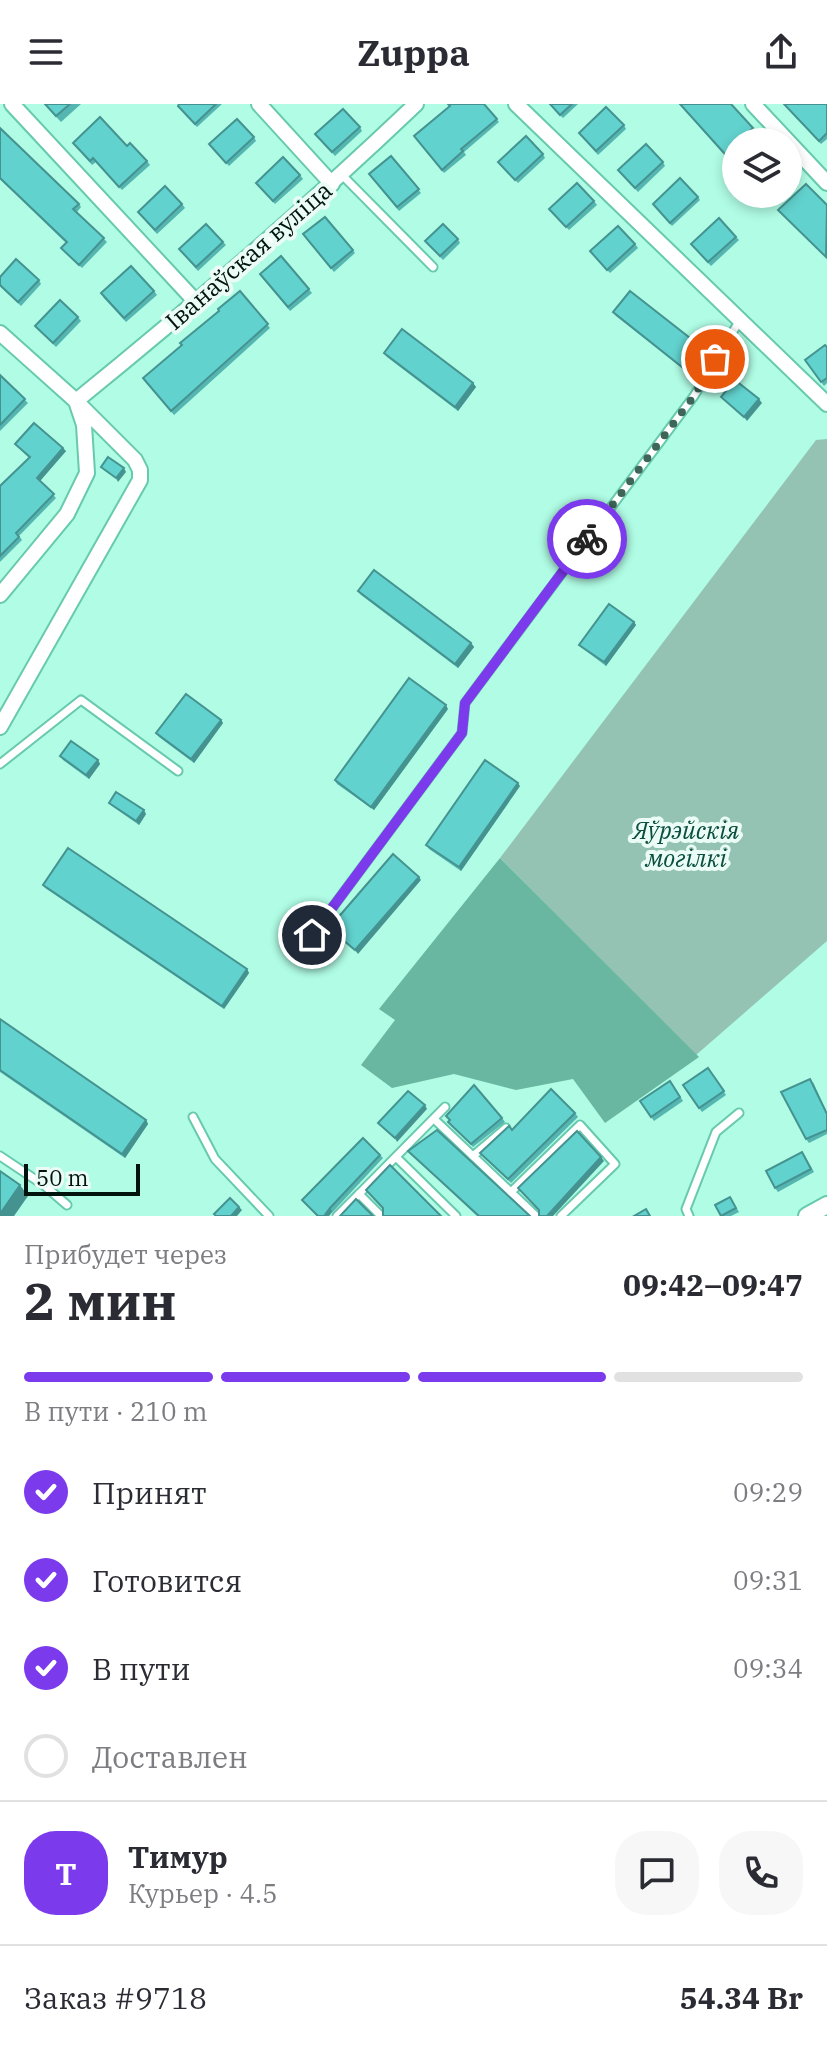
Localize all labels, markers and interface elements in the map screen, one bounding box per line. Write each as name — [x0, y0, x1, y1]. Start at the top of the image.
text: Zuppa — [357, 29, 470, 76]
icon: menu — [24, 30, 68, 74]
icon: share — [759, 30, 803, 74]
map controls — [722, 128, 802, 208]
button: layers — [722, 128, 802, 208]
street label: Іванаўская вуліца — [158, 174, 338, 337]
pin — [681, 325, 749, 393]
icon: bag — [693, 337, 737, 381]
courier — [547, 499, 627, 579]
icon: bike — [565, 517, 609, 561]
park label: Яўрэйскія могілкі — [631, 814, 739, 874]
pin — [278, 901, 346, 969]
icon: home — [290, 913, 334, 957]
scale bar — [24, 1160, 140, 1196]
text: 50 m — [36, 1163, 88, 1192]
text: Прибудет через — [24, 1237, 227, 1271]
text: 09:42–09:47 — [623, 1265, 803, 1304]
text: 2 мин — [24, 1267, 177, 1334]
text: В пути · 210 m — [24, 1394, 208, 1428]
icon: check — [24, 1470, 68, 1514]
text: Принят — [92, 1473, 207, 1512]
text: 09:29 — [733, 1475, 803, 1509]
icon: check — [24, 1558, 68, 1602]
text: Готовится — [92, 1561, 242, 1600]
text: 09:31 — [733, 1563, 803, 1597]
icon: check — [24, 1646, 68, 1690]
text: В пути — [92, 1649, 191, 1688]
text: 09:34 — [733, 1651, 803, 1685]
text: Доставлен — [92, 1737, 248, 1776]
button: chat — [615, 1831, 699, 1915]
button: phone — [719, 1831, 803, 1915]
text: Тимур — [128, 1837, 228, 1876]
text: Т — [55, 1854, 77, 1893]
text: Курьер · 4.5 — [128, 1876, 278, 1910]
text: Заказ #9718 — [24, 1978, 207, 2017]
text: 54.34 Br — [680, 1978, 803, 2017]

